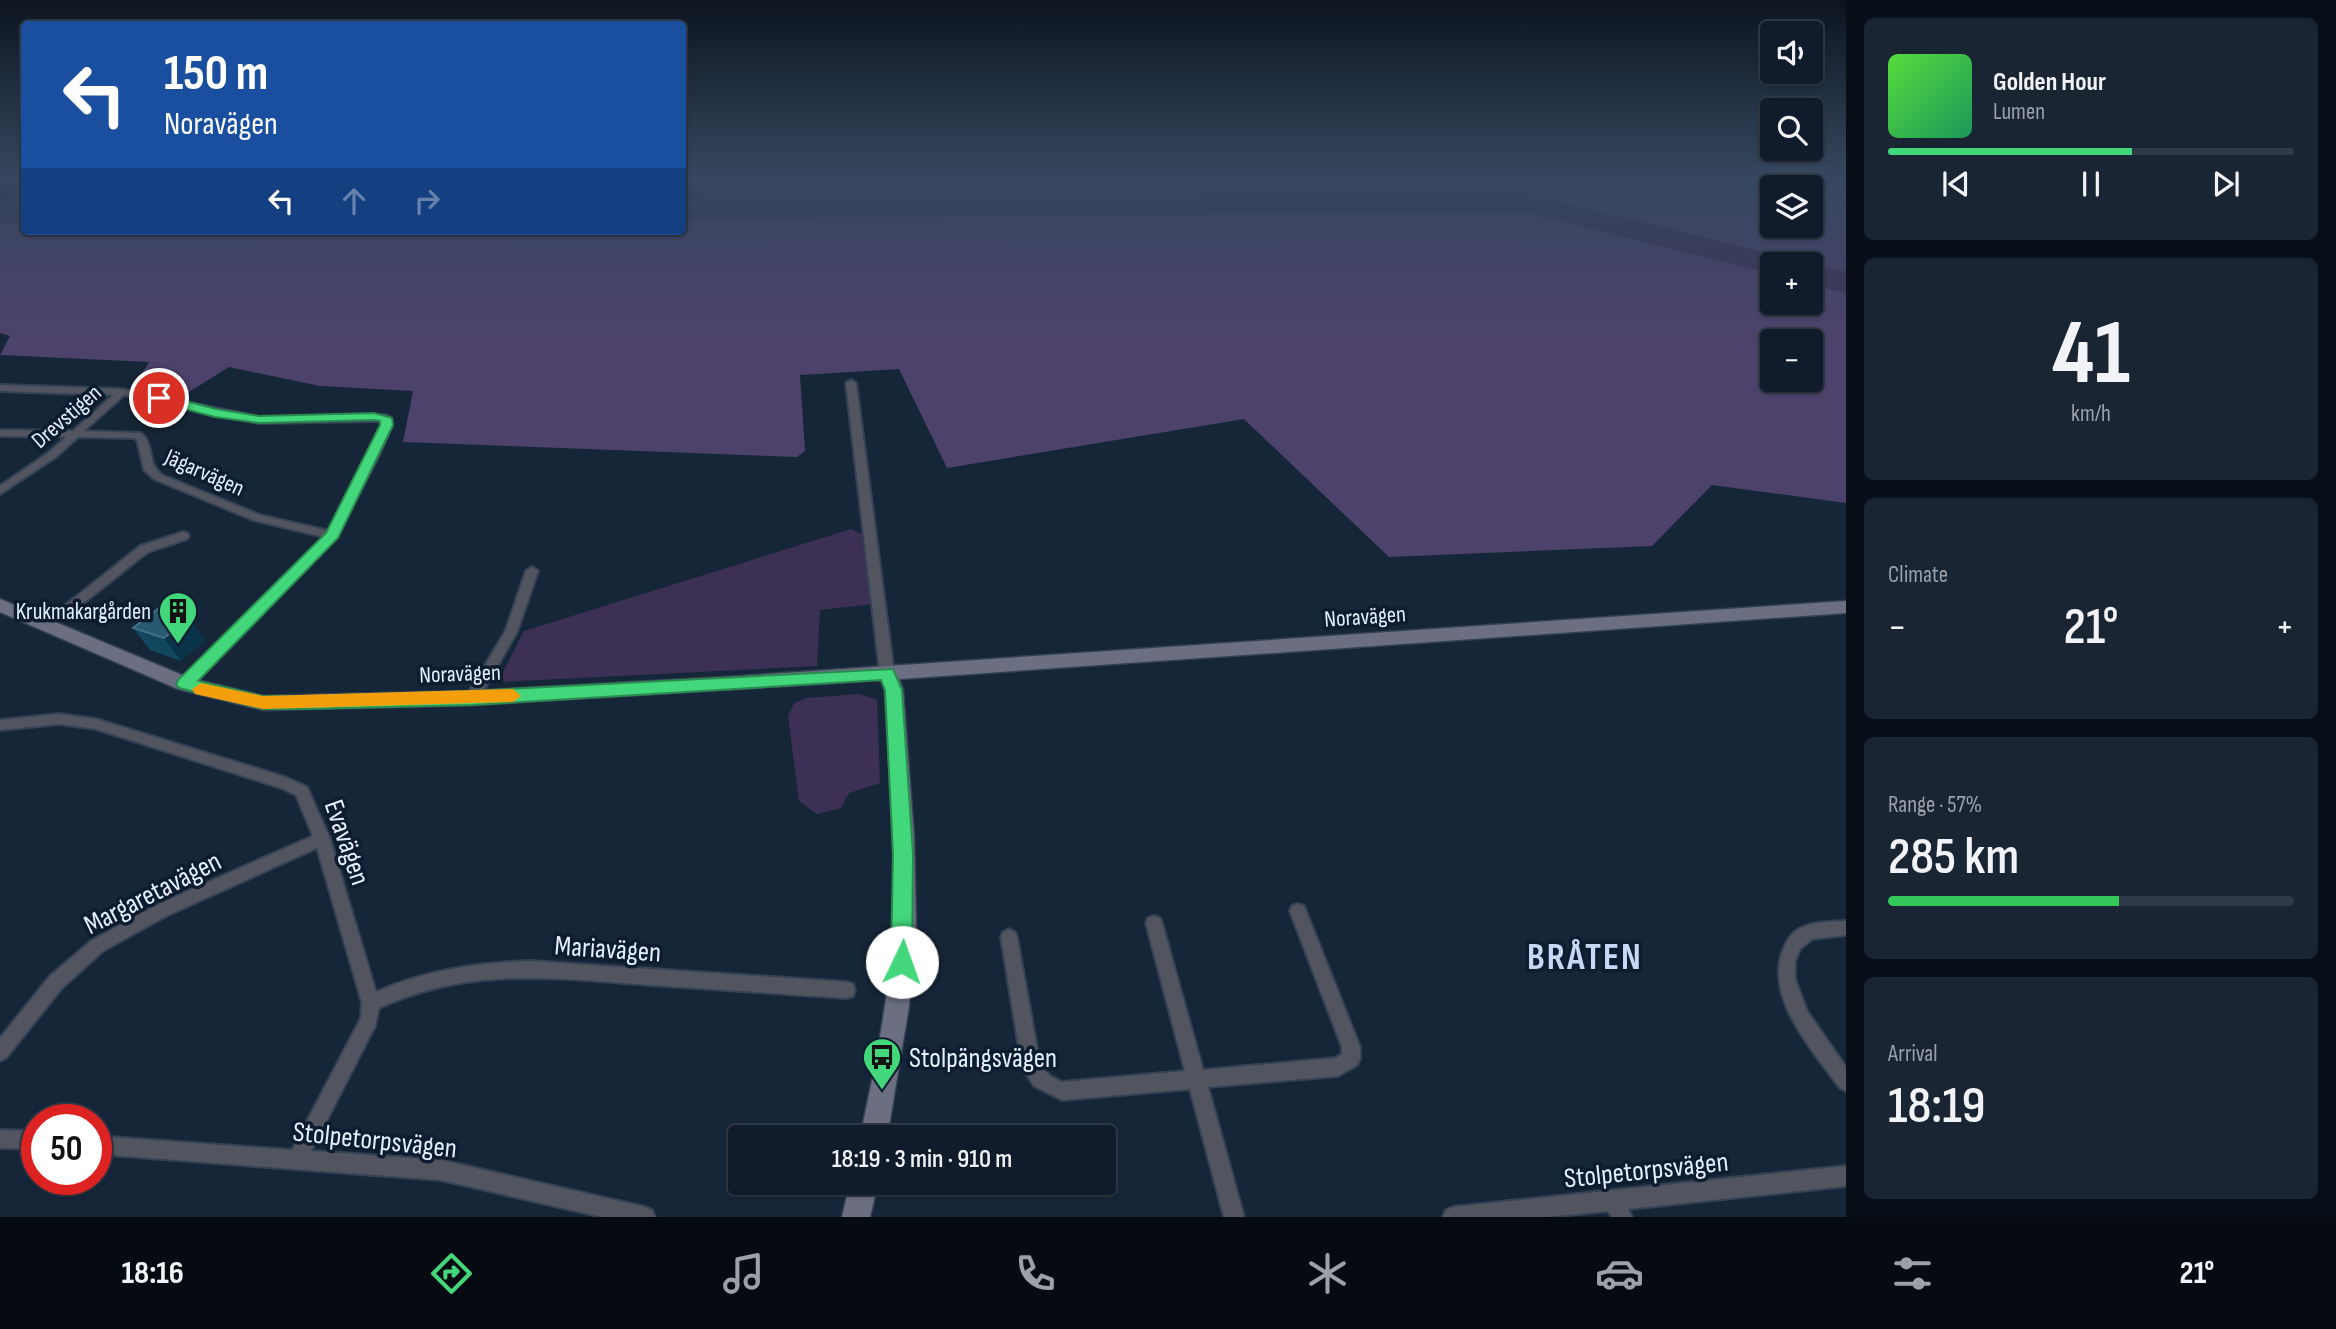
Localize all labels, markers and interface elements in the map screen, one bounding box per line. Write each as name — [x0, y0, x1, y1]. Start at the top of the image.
map controls — [1760, 21, 1823, 392]
button: sound — [1760, 21, 1823, 84]
text: 150 m — [164, 45, 268, 104]
icon: left — [49, 49, 140, 140]
text: Golden Hour — [1993, 67, 2106, 98]
button: search — [1760, 98, 1823, 161]
text: Lumen — [1993, 98, 2045, 126]
text: Noravägen — [164, 105, 278, 144]
icon: previous — [1937, 165, 1975, 203]
icon: pause — [2072, 165, 2110, 203]
icon: next — [2207, 165, 2245, 203]
button: layers — [1760, 175, 1823, 238]
icon: left — [262, 182, 300, 220]
icon: ahead — [335, 182, 373, 220]
icon: right — [408, 182, 446, 220]
button: + — [1760, 252, 1823, 315]
text: 41 — [2052, 300, 2130, 409]
button: − — [1760, 329, 1823, 392]
pin — [129, 368, 189, 428]
street label: Drevstigen — [26, 379, 107, 455]
icon: arrive — [140, 379, 178, 417]
text: km/h — [2071, 400, 2111, 428]
street label: Jägarvägen — [160, 443, 249, 503]
text: Climate — [1888, 561, 1948, 589]
building icon: Krukmakargården — [157, 590, 199, 645]
text: 21° — [2064, 596, 2118, 659]
place label: Krukmakargården — [16, 598, 151, 626]
street label: Noravägen — [1323, 600, 1407, 634]
text: − — [1888, 605, 1907, 650]
text: + — [2275, 605, 2294, 650]
street label: Noravägen — [419, 659, 501, 689]
text: Range · 57% — [1888, 791, 1982, 819]
street label: Evavägen — [317, 795, 377, 889]
text: 285 km — [1888, 826, 2019, 889]
street label: Margaretavägen — [79, 845, 227, 942]
position arrow — [865, 925, 939, 999]
street label: Mariavägen — [553, 929, 662, 970]
district label: BRÅTEN — [1527, 936, 1643, 980]
bus stop icon: Stolpängsvägen — [861, 1036, 903, 1091]
text: Arrival — [1888, 1040, 1937, 1068]
place label: Stolpängsvägen — [909, 1042, 1057, 1075]
text: 18:19 — [1888, 1075, 1986, 1138]
speed limit sign: 50 — [21, 1104, 112, 1195]
street label: Stolpetorpsvägen — [291, 1115, 459, 1166]
text: 18:19 · 3 min · 910 m — [832, 1144, 1012, 1175]
street label: Stolpetorpsvägen — [1562, 1145, 1730, 1196]
icon: directions — [427, 1249, 476, 1298]
icon: music — [719, 1249, 768, 1298]
icon: phone — [1011, 1249, 1060, 1298]
icon: climate — [1303, 1249, 1352, 1298]
icon: car — [1595, 1249, 1644, 1298]
icon: filters — [1888, 1249, 1937, 1298]
text: 18:16 — [122, 1254, 184, 1293]
text: 21° — [2180, 1254, 2214, 1293]

